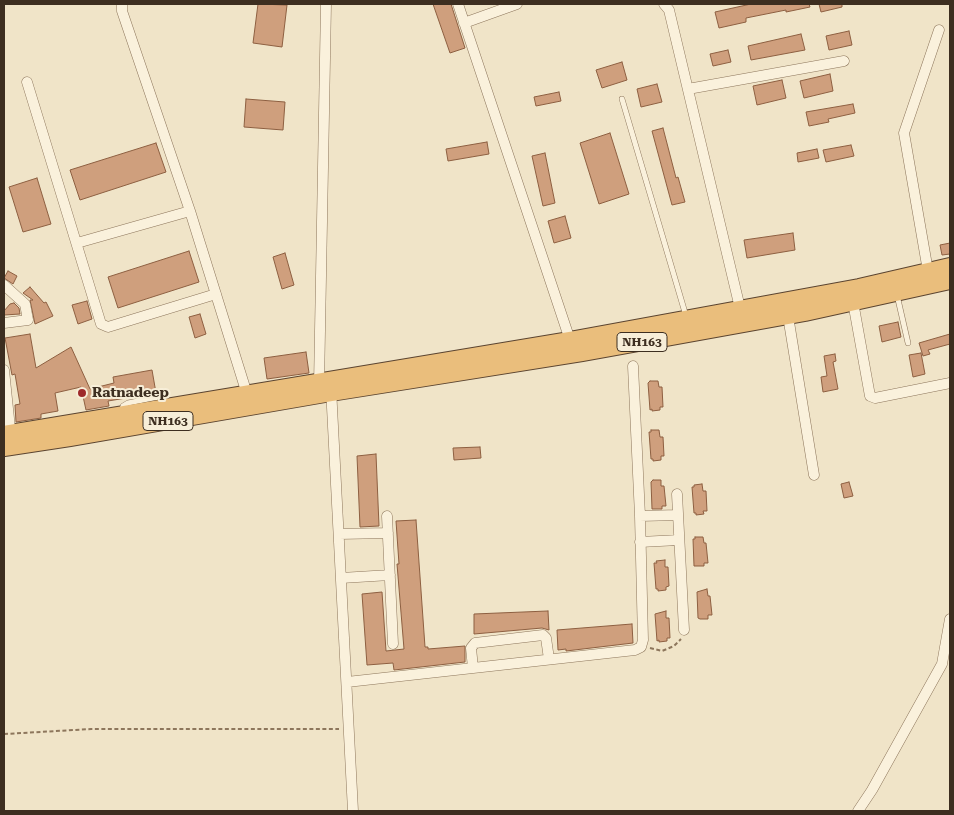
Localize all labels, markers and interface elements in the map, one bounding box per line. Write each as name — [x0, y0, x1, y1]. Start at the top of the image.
road number: NH163 — [617, 332, 667, 352]
place label: Ratnadeep — [92, 385, 169, 401]
marker: Ratnadeep — [76, 387, 88, 399]
road number: NH163 — [143, 412, 193, 431]

